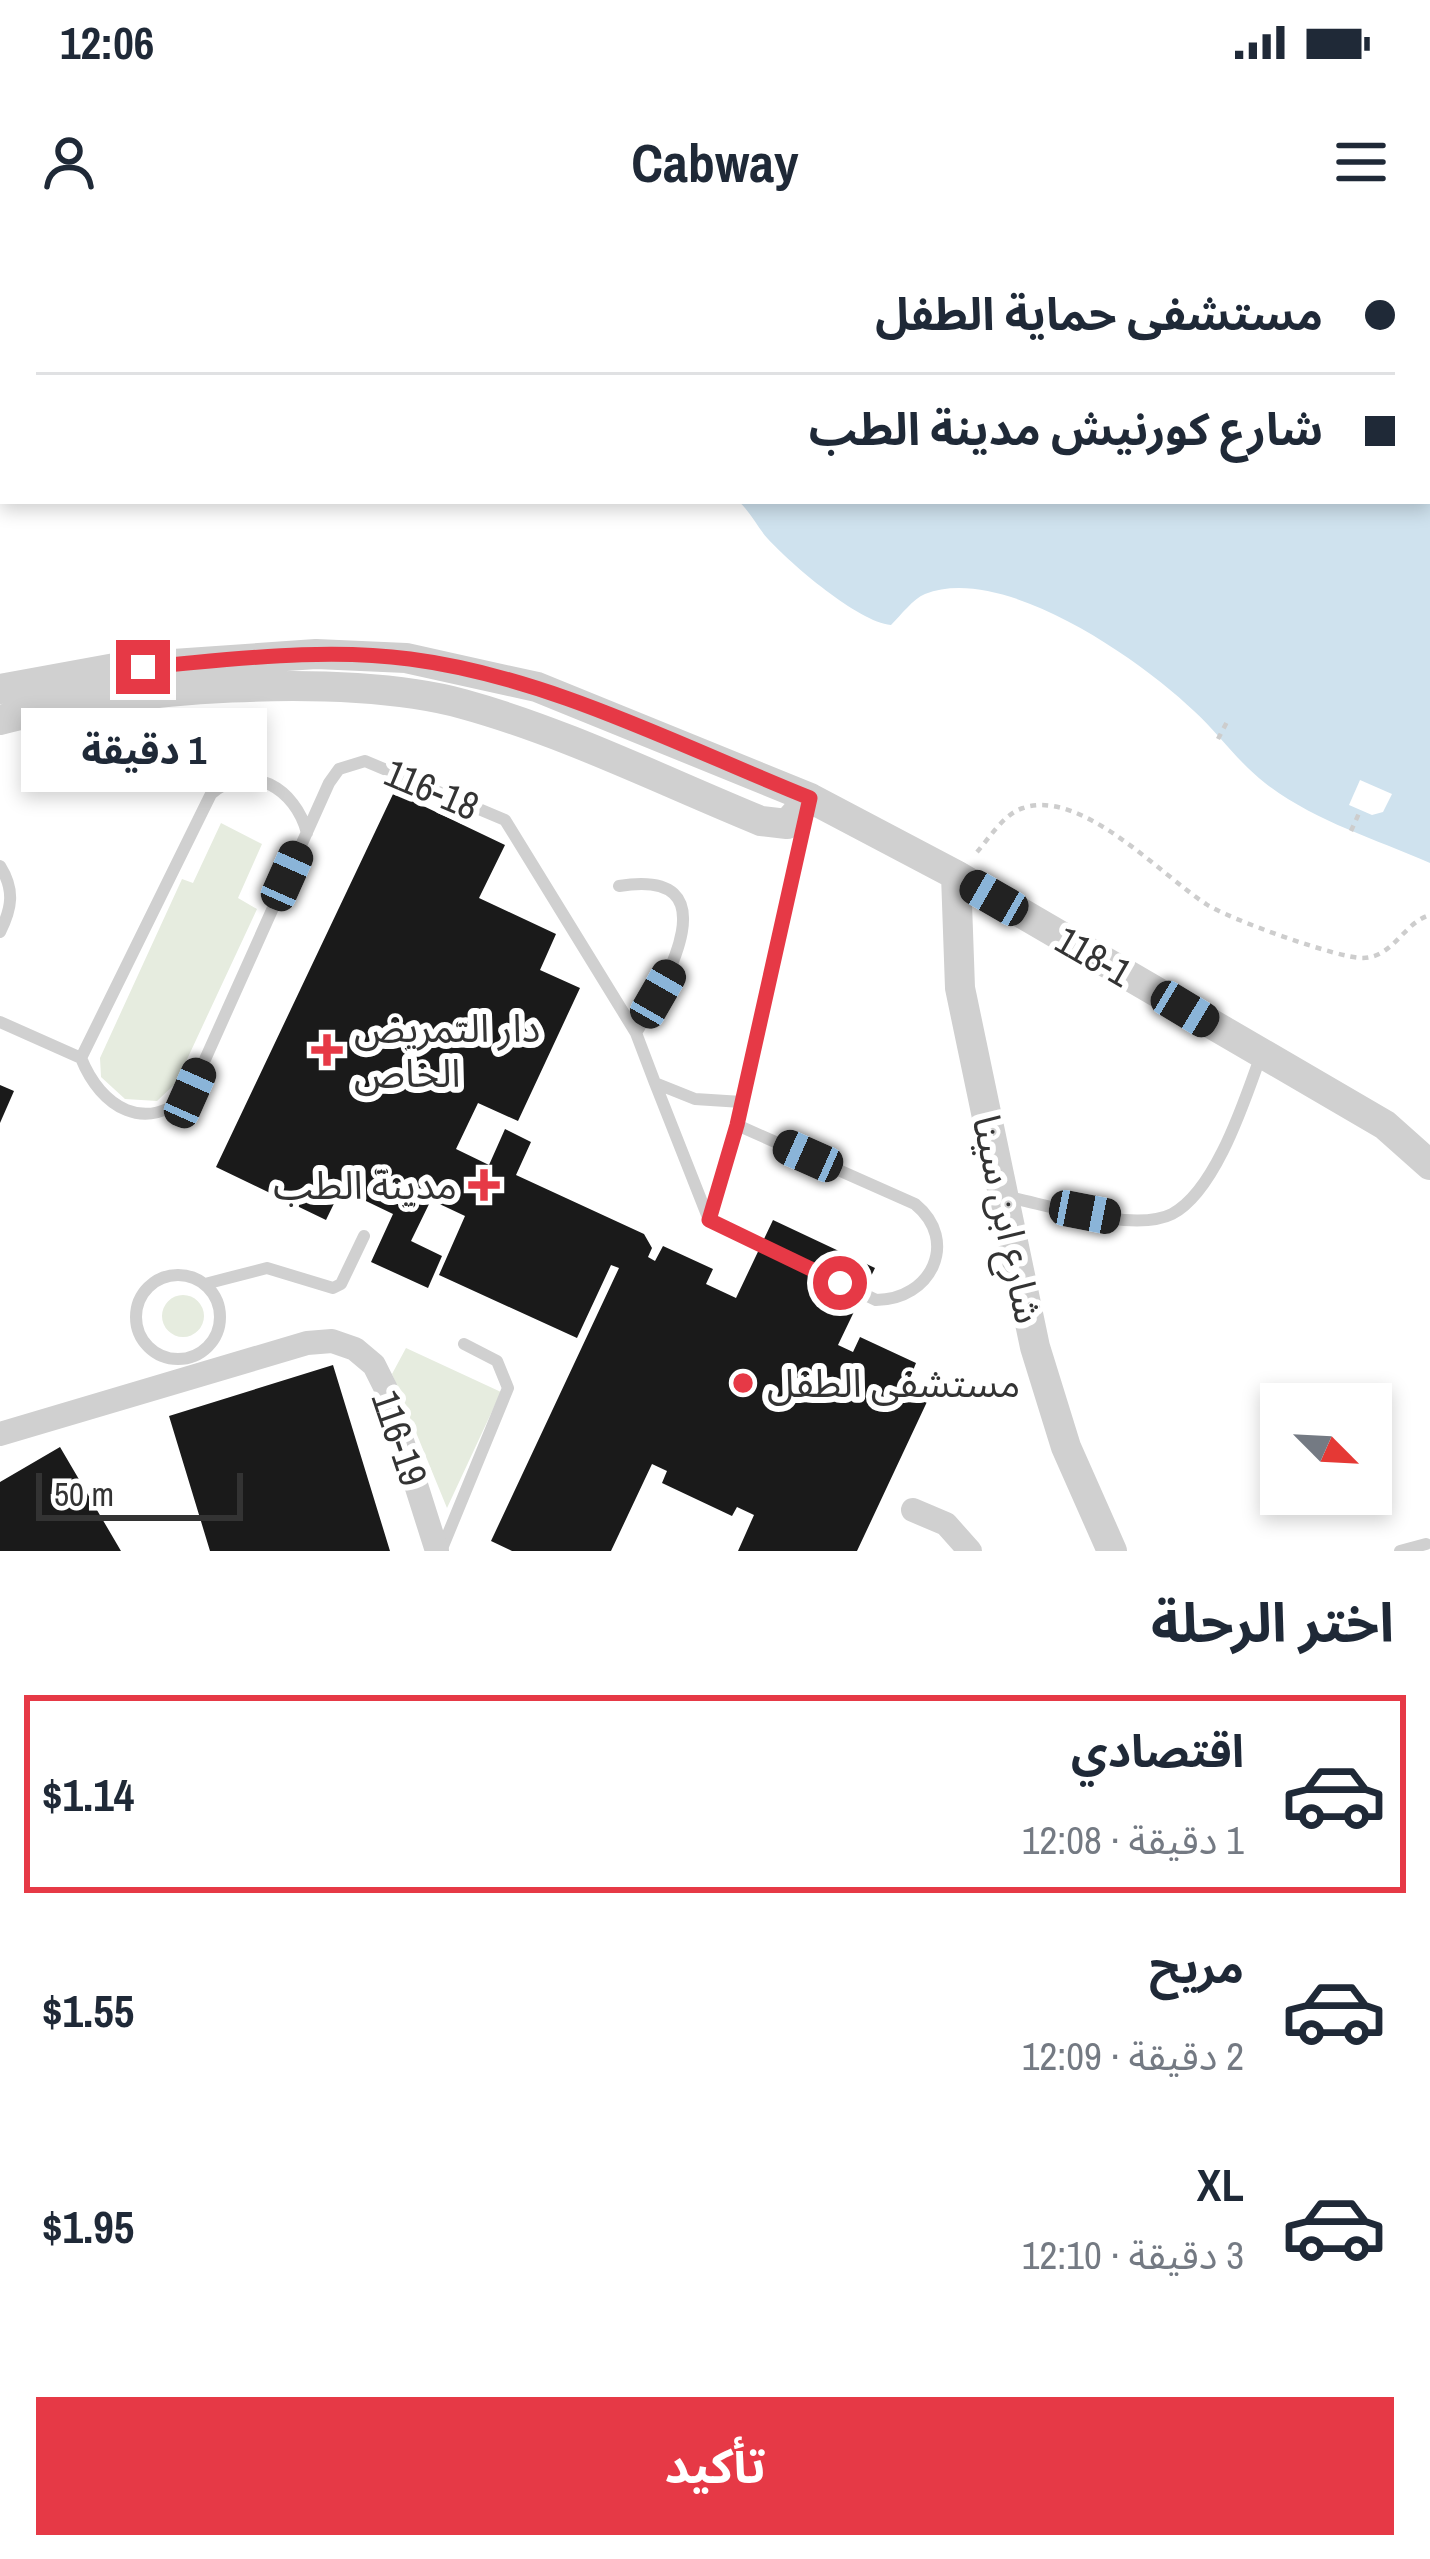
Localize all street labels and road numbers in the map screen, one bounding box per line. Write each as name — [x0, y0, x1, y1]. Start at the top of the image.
street label: 116-18 — [377, 746, 487, 832]
street label: 118-1 — [1047, 914, 1142, 998]
street label: شارع ابن سينا — [958, 1110, 1055, 1329]
street label: 116-19 — [360, 1384, 440, 1492]

